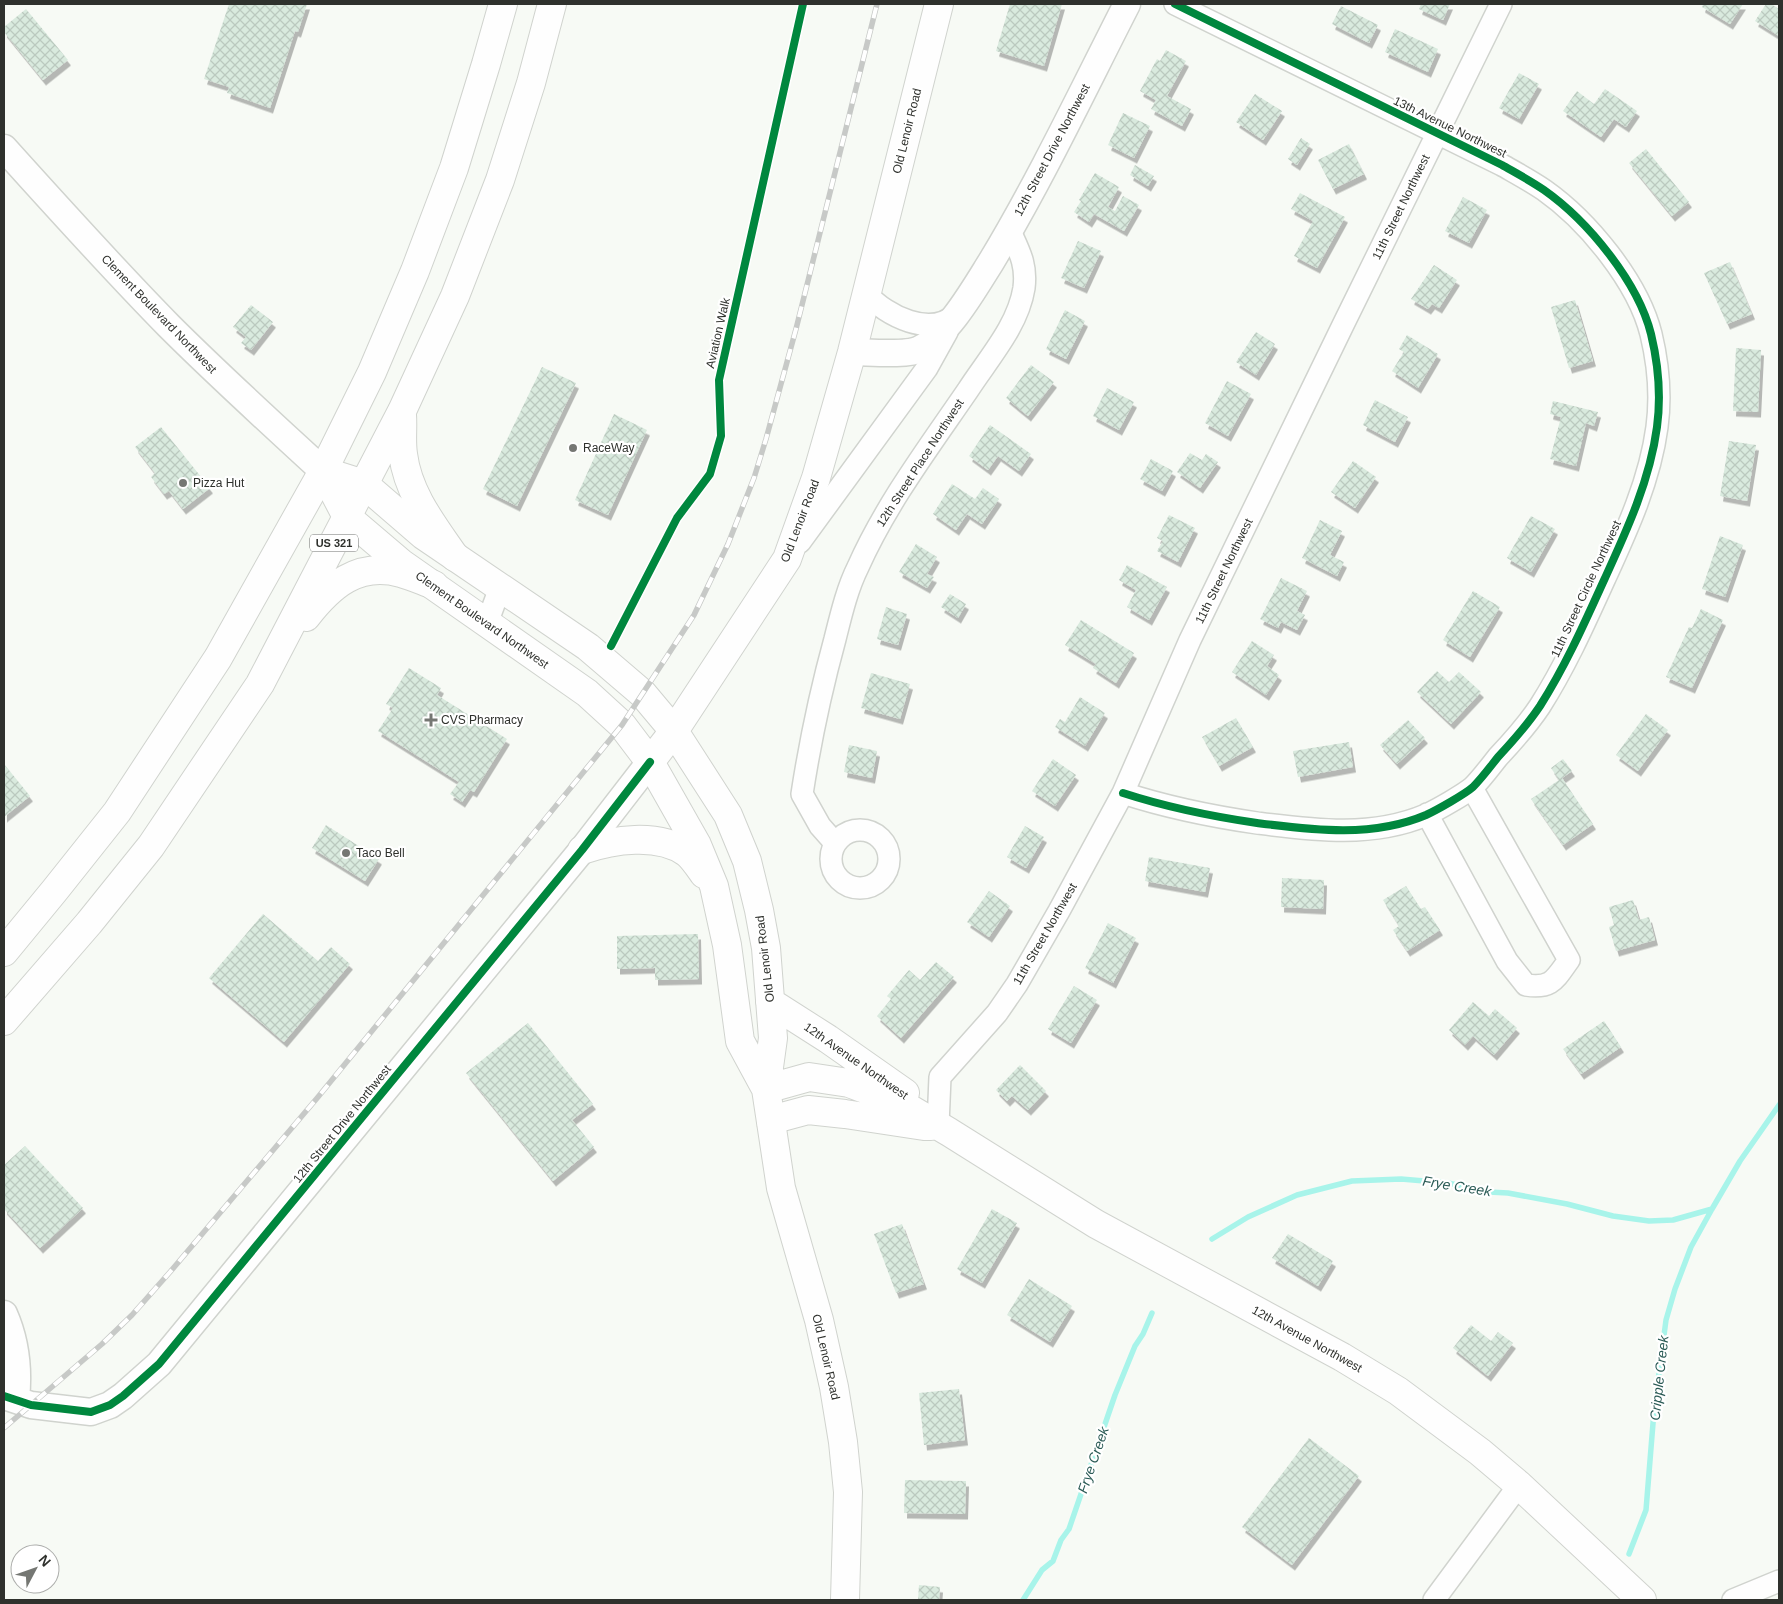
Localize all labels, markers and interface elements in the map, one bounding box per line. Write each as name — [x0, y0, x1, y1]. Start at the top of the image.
street label: 12th Street Drive Northwest — [1011, 81, 1093, 218]
street label: Old Lenoir Road — [890, 87, 924, 175]
street label: 13th Avenue Northwest — [1391, 94, 1509, 161]
street label: 11th Street Northwest — [1369, 152, 1433, 262]
street label: Clement Boulevard Northwest — [99, 252, 220, 377]
street label: Aviation Walk — [703, 295, 733, 370]
street label: 12th Street Place Northwest — [873, 396, 967, 529]
place label: RaceWay — [583, 441, 635, 455]
marker: RaceWay — [567, 442, 579, 454]
place label: Pizza Hut — [193, 476, 245, 490]
marker: Pizza Hut — [177, 477, 189, 489]
street label: Old Lenoir Road — [778, 478, 822, 564]
street label: 11th Street Northwest — [1192, 516, 1256, 626]
street label: 11th Street Circle Northwest — [1548, 518, 1624, 660]
road number: US 321 — [310, 534, 358, 552]
street label: Clement Boulevard Northwest — [413, 569, 552, 672]
place label: CVS Pharmacy — [441, 713, 523, 727]
marker: CVS Pharmacy — [425, 714, 437, 726]
place label: Taco Bell — [356, 846, 405, 860]
marker: Taco Bell — [340, 847, 352, 859]
street label: 11th Street Northwest — [1010, 880, 1080, 987]
street label: Old Lenoir Road — [753, 915, 777, 1003]
street label: 12th Avenue Northwest — [801, 1020, 911, 1103]
street label: 12th Street Drive Northwest — [290, 1062, 394, 1186]
water label: Frye Creek — [1422, 1173, 1493, 1199]
street label: 12th Avenue Northwest — [1249, 1303, 1365, 1375]
street label: Old Lenoir Road — [809, 1313, 843, 1401]
water label: Cripple Creek — [1647, 1334, 1672, 1421]
water label: Frye Creek — [1074, 1424, 1112, 1495]
north arrow — [10, 1544, 60, 1594]
text: N — [35, 1551, 54, 1570]

